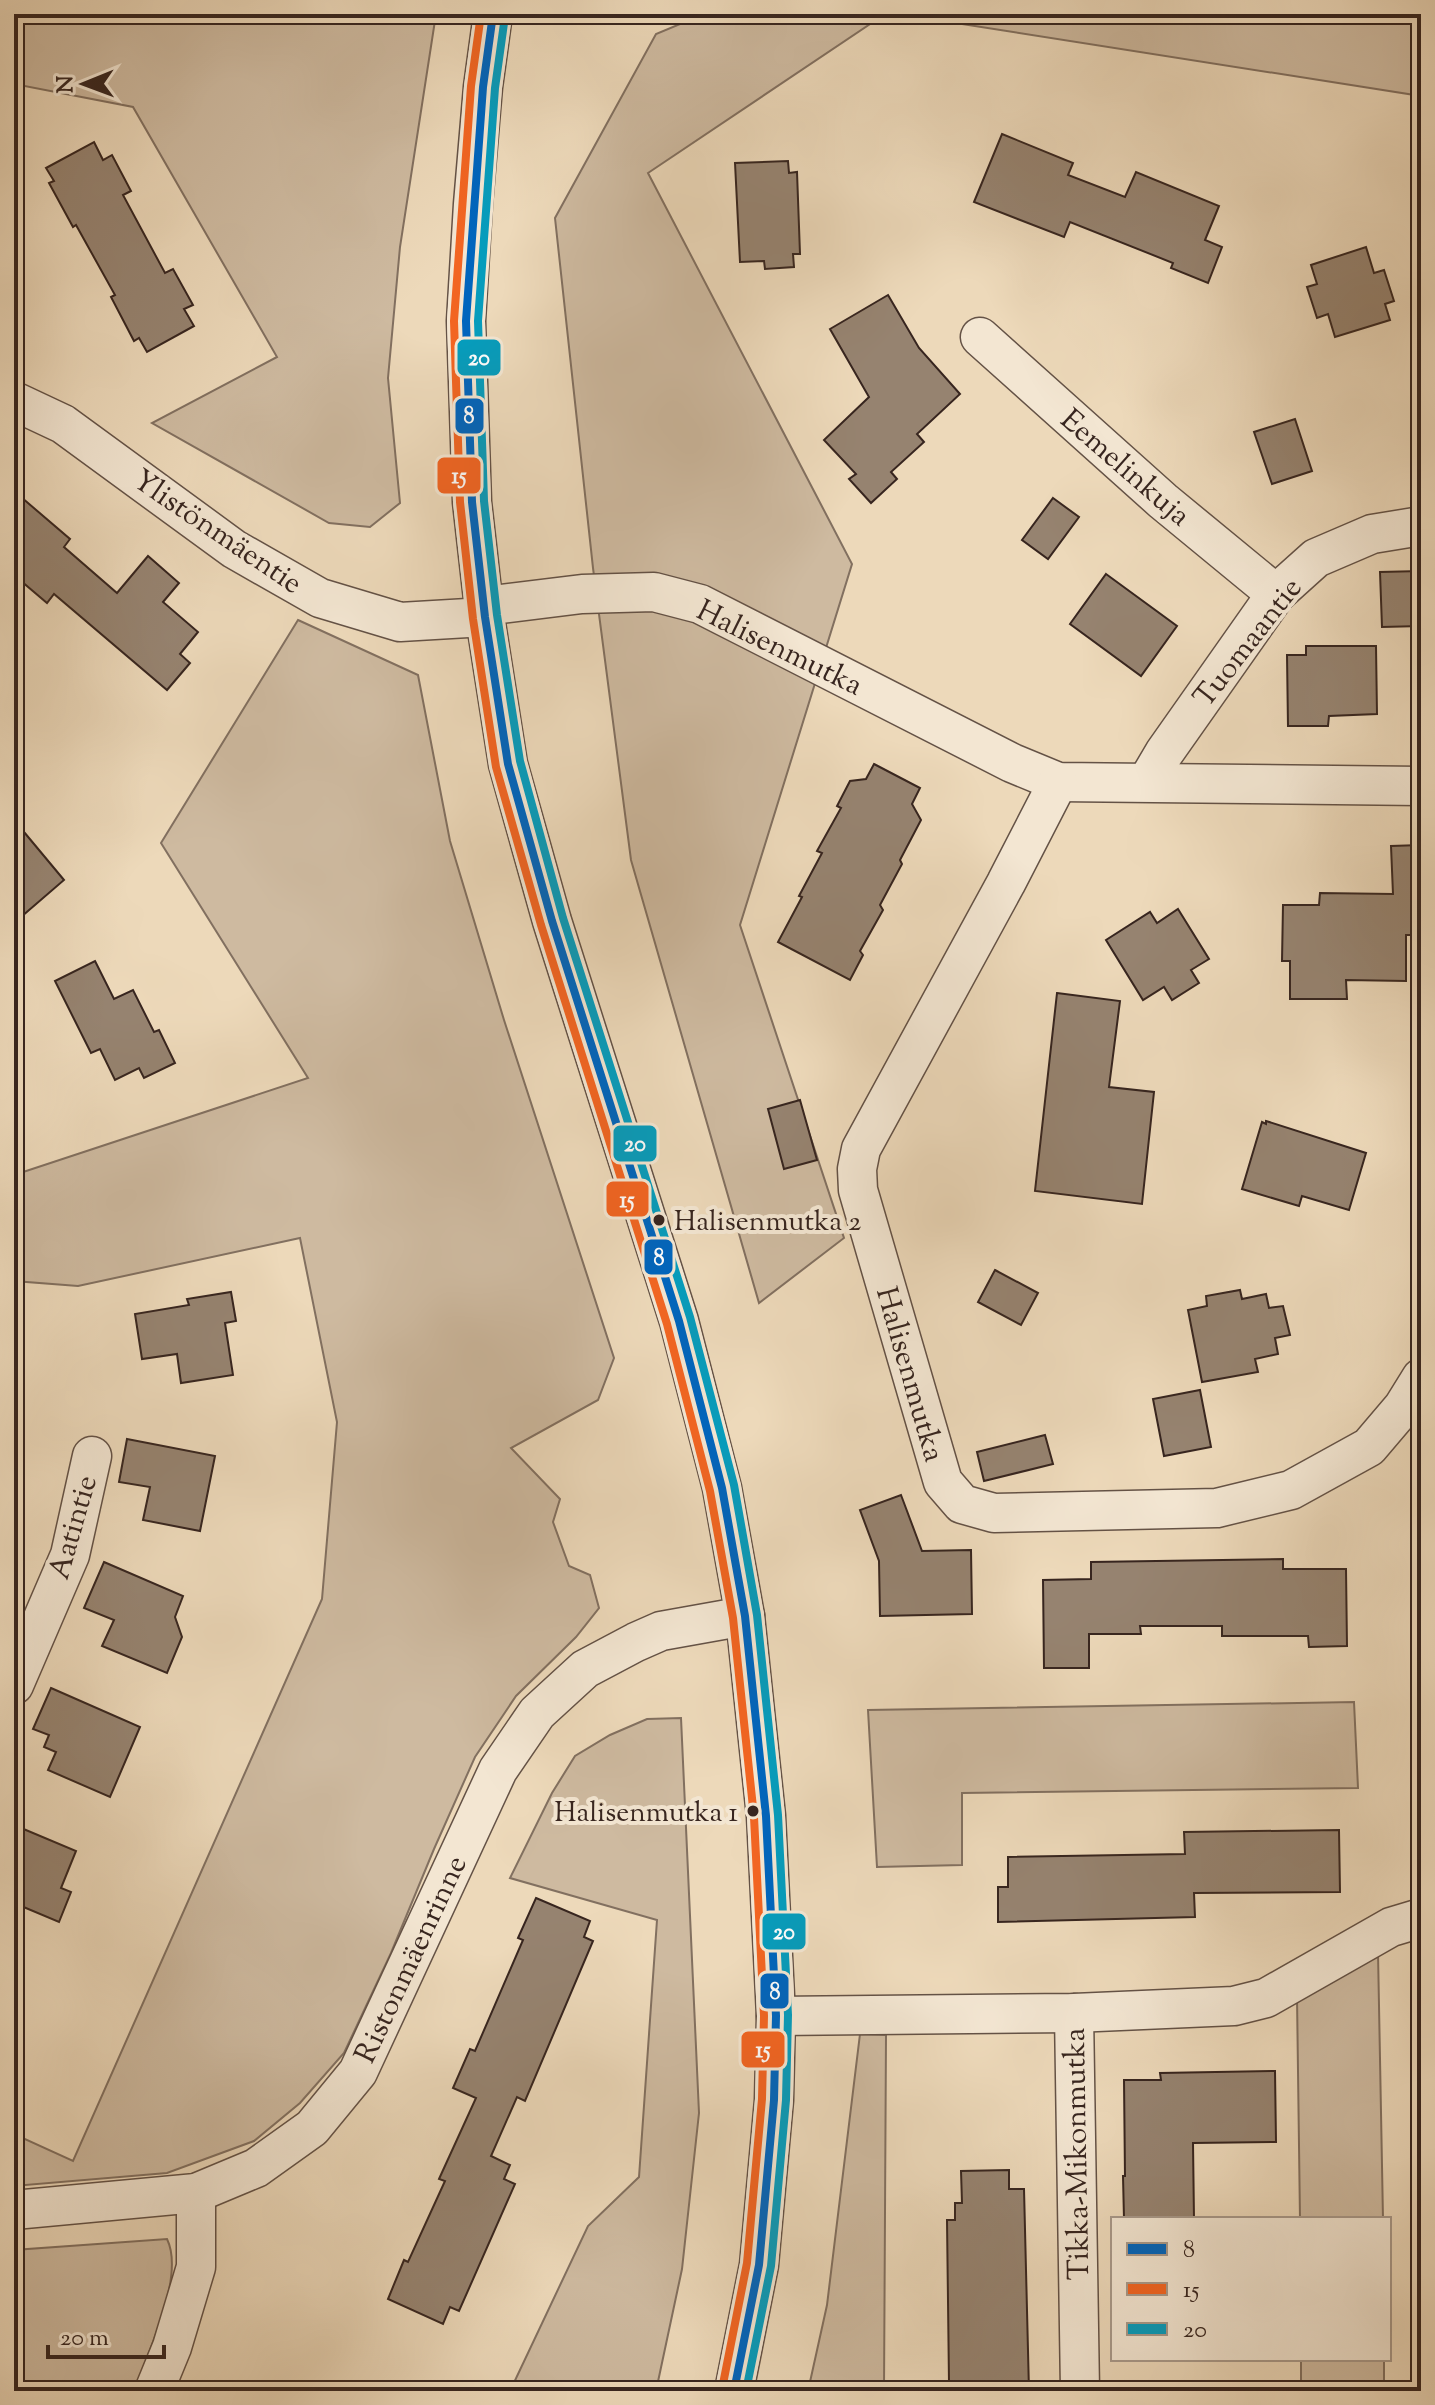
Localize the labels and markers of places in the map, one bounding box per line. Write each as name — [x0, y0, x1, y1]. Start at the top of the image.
place label: Halisenmutka 2 — [674, 1203, 861, 1243]
marker: Halisenmutka 2 — [651, 1212, 667, 1228]
place label: Halisenmutka 1 — [554, 1794, 738, 1834]
marker: Halisenmutka 1 — [745, 1803, 761, 1819]

